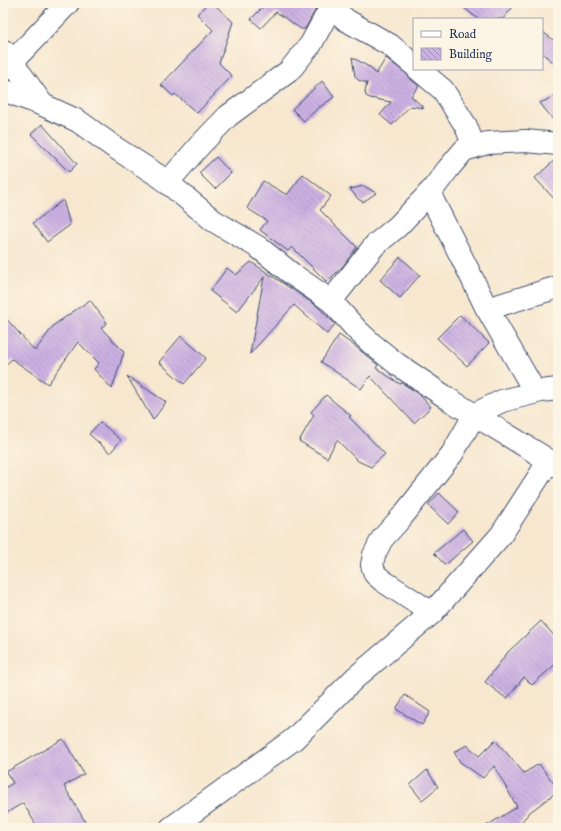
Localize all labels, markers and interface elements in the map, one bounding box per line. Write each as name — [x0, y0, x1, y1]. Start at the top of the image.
legend — [413, 18, 543, 70]
text: Road — [449, 27, 477, 42]
text: Building — [449, 47, 493, 62]

